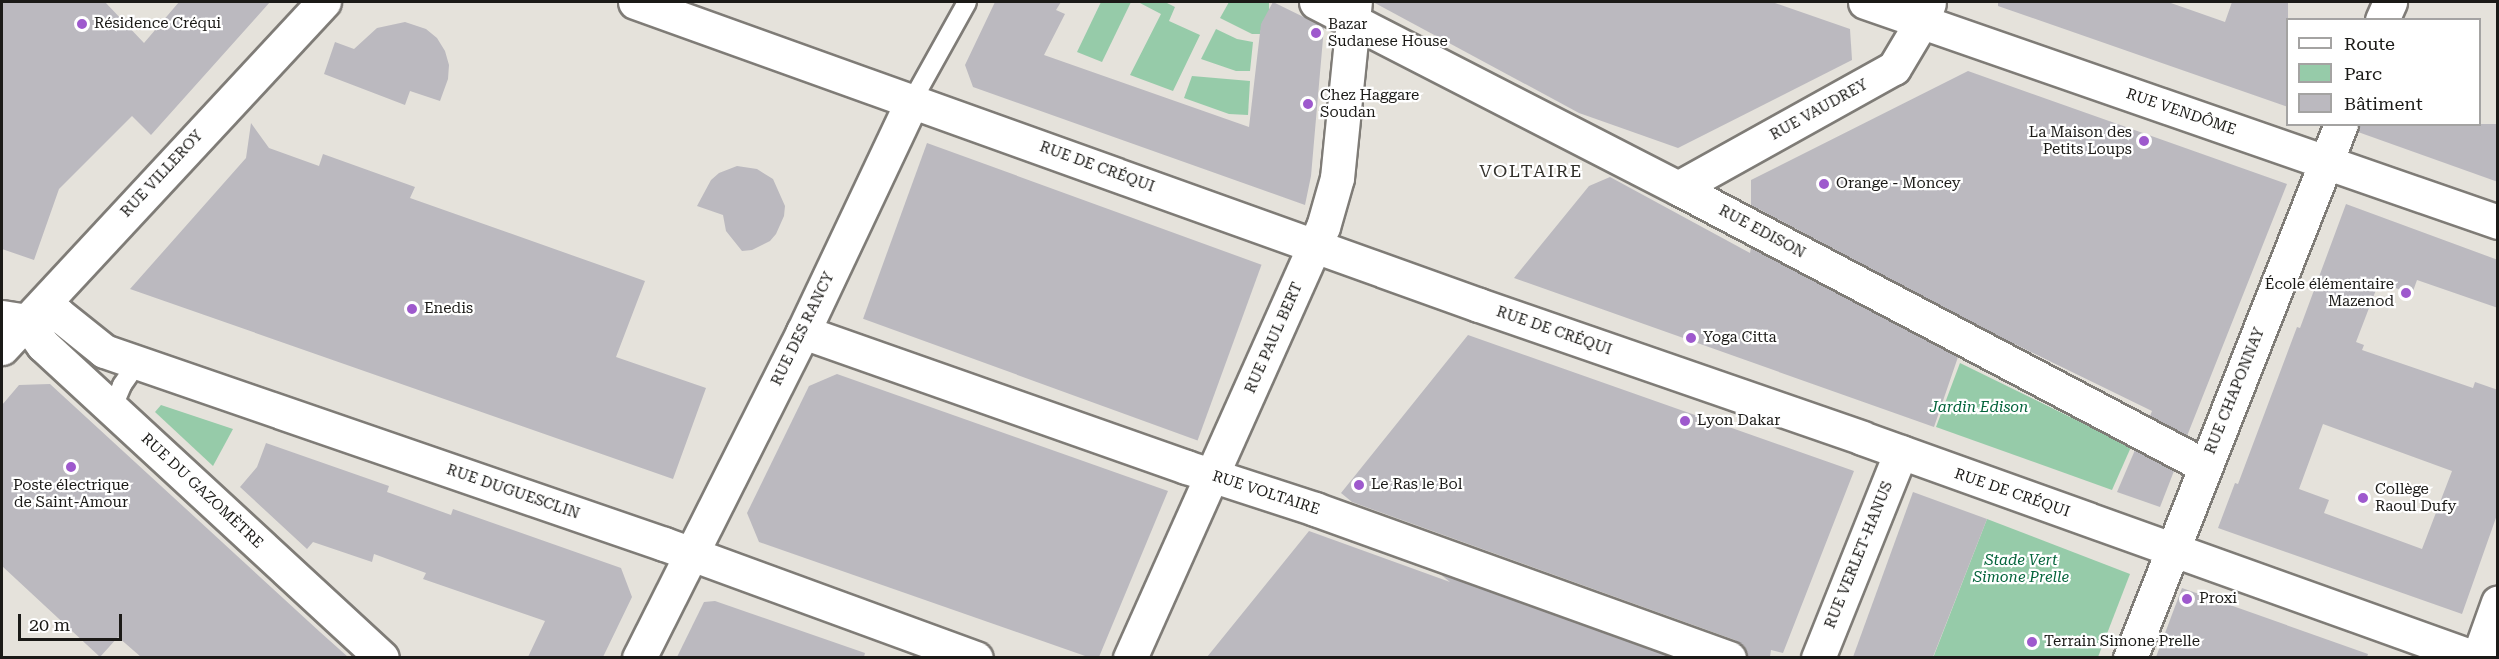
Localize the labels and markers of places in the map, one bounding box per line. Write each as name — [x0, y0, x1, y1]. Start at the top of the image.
place label: Résidence Créqui — [94, 15, 221, 33]
place label: Bazar Sudanese House — [1328, 15, 1448, 50]
marker: Résidence Créqui — [75, 17, 89, 31]
marker: Bazar Sudanese House — [1309, 26, 1323, 40]
place label: Chez Haggare Soudan — [1320, 86, 1419, 121]
marker: Chez Haggare Soudan — [1301, 97, 1315, 111]
place label: La Maison des Petits Loups — [2029, 123, 2132, 158]
marker: La Maison des Petits Loups — [2137, 134, 2151, 148]
place label: Orange - Moncey — [1836, 175, 1961, 193]
marker: Orange - Moncey — [1817, 177, 1831, 191]
place label: École élémentaire Mazenod — [2265, 275, 2394, 310]
marker: École élémentaire Mazenod — [2399, 286, 2413, 300]
place label: Enedis — [424, 300, 473, 318]
marker: Enedis — [405, 302, 419, 316]
place label: Yoga Citta — [1703, 329, 1777, 347]
marker: Yoga Citta — [1684, 331, 1698, 345]
place label: Lyon Dakar — [1697, 412, 1780, 430]
marker: Lyon Dakar — [1678, 414, 1692, 428]
marker: Poste électrique de Saint-Amour — [64, 460, 78, 474]
place label: Poste électrique de Saint-Amour — [13, 476, 129, 511]
place label: Le Ras le Bol — [1371, 476, 1462, 494]
marker: Le Ras le Bol — [1352, 478, 1366, 492]
place label: Collège Raoul Dufy — [2375, 480, 2456, 515]
marker: Collège Raoul Dufy — [2356, 491, 2370, 505]
place label: Proxi — [2199, 590, 2237, 608]
marker: Proxi — [2180, 592, 2194, 606]
place label: Terrain Simone Prelle — [2044, 633, 2200, 651]
marker: Terrain Simone Prelle — [2025, 635, 2039, 649]

